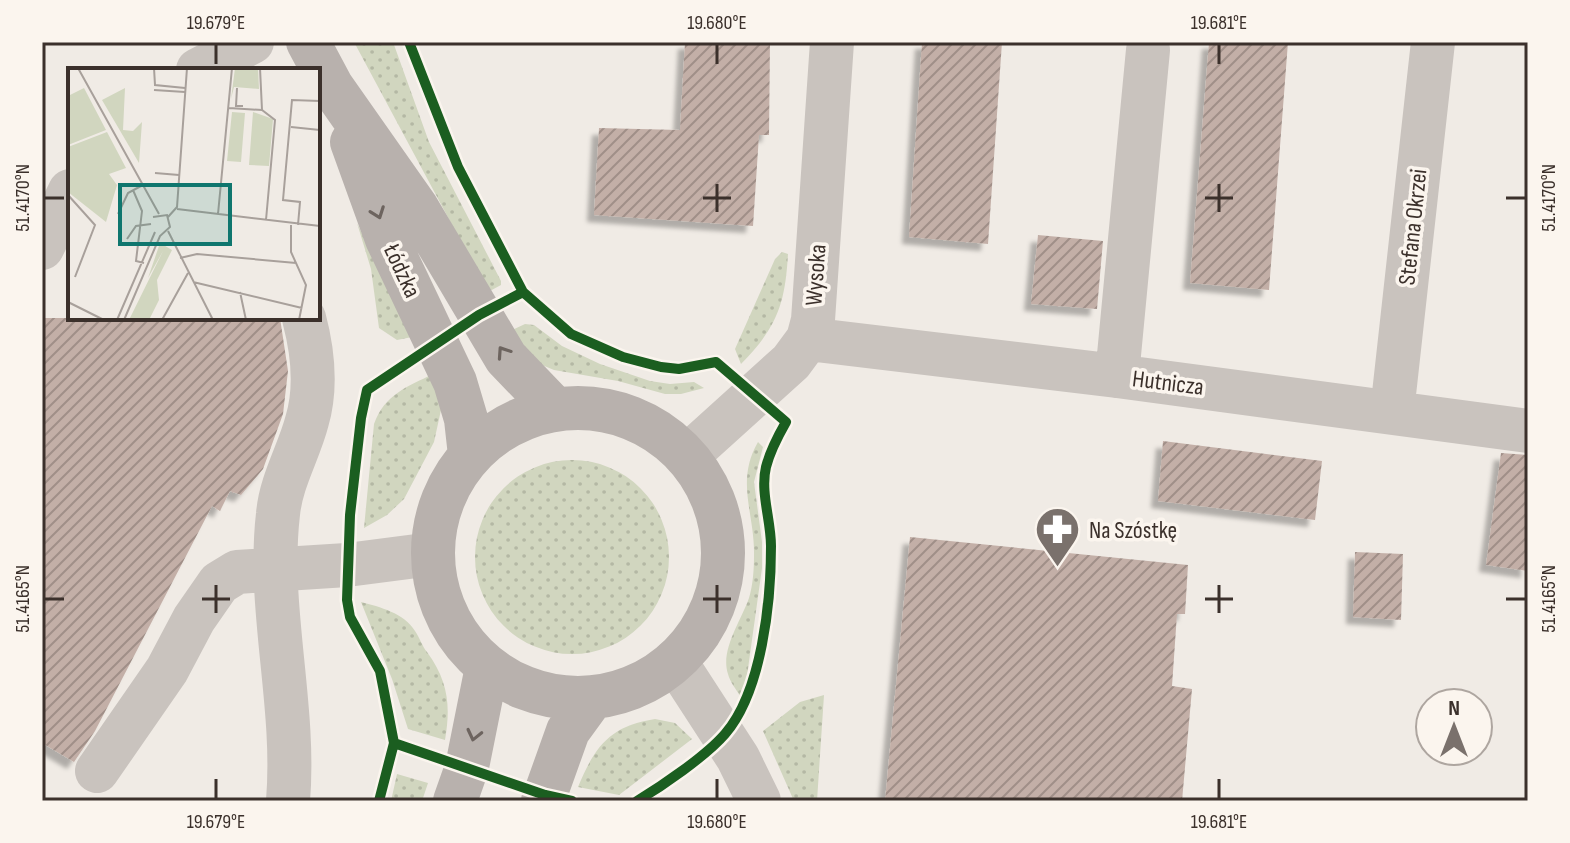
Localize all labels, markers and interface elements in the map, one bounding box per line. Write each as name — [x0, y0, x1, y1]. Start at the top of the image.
text: 19.679°E — [187, 11, 245, 35]
text: 19.680°E — [687, 11, 747, 35]
text: 19.681°E — [1191, 11, 1247, 35]
inset map — [68, 68, 320, 320]
text: 51.4170°N — [11, 164, 35, 232]
text: 51.4170°N — [1537, 164, 1561, 232]
street label: Stefana Okrzei — [1392, 168, 1434, 286]
one-way arrow — [368, 206, 385, 220]
street label: Łódzka — [377, 239, 427, 302]
street label: Wysoka — [799, 243, 833, 307]
one-way arrow — [497, 346, 512, 360]
street label: Hutnicza — [1131, 364, 1205, 402]
pharmacy icon: Na Szóstkę — [1034, 506, 1082, 569]
place label: Na Szóstkę — [1089, 516, 1177, 545]
text: 51.4165°N — [11, 565, 35, 633]
text: 51.4165°N — [1537, 565, 1561, 633]
north arrow — [1414, 687, 1494, 767]
text: N — [1448, 695, 1460, 722]
one-way arrow — [467, 727, 484, 741]
text: 19.679°E — [187, 810, 245, 834]
text: 19.680°E — [687, 810, 747, 834]
text: 19.681°E — [1191, 810, 1247, 834]

